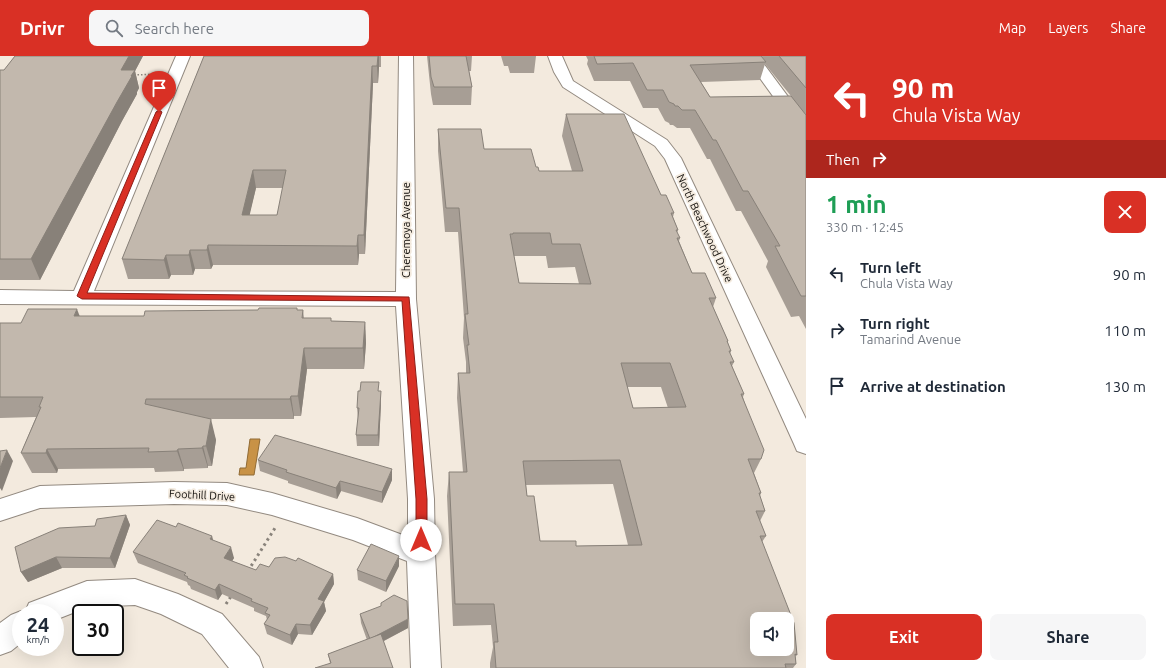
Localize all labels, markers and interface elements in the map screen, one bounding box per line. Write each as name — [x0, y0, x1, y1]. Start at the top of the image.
search box — [89, 10, 369, 46]
text: Drivr — [20, 17, 65, 39]
icon: search — [103, 17, 125, 39]
text: Search here — [135, 20, 214, 37]
text: Map — [999, 20, 1026, 36]
text: Layers — [1048, 20, 1088, 36]
text: Share — [1110, 20, 1146, 36]
pin — [142, 71, 176, 112]
icon: left — [826, 72, 878, 124]
text: 90 m — [892, 72, 954, 103]
icon: arrive — [148, 77, 170, 99]
text: Chula Vista Way — [892, 105, 1021, 125]
icon: right — [868, 148, 890, 170]
text: Then — [826, 151, 860, 168]
street label: North Beachwood Drive — [675, 172, 735, 284]
street label: Cheremoya Avenue — [400, 182, 412, 278]
text: 1 min — [826, 191, 887, 218]
button: close — [1104, 191, 1146, 233]
text: 330 m · 12:45 — [826, 220, 904, 234]
text: Turn left — [860, 259, 921, 276]
icon: left — [826, 263, 848, 285]
text: 90 m — [1113, 266, 1146, 283]
text: Chula Vista Way — [860, 276, 953, 290]
text: Turn right — [860, 315, 930, 332]
icon: right — [826, 319, 848, 341]
text: 110 m — [1104, 322, 1146, 339]
text: Tamarind Avenue — [860, 332, 961, 346]
icon: arrive — [826, 375, 848, 397]
text: Arrive at destination — [860, 378, 1006, 395]
text: 130 m — [1104, 378, 1146, 395]
street label: Foothill Drive — [169, 487, 235, 503]
position arrow — [400, 519, 442, 561]
speed limit sign: 30 — [72, 604, 124, 656]
map controls — [750, 612, 794, 656]
button: sound — [750, 612, 794, 656]
text: 24 — [27, 613, 49, 636]
button: Exit — [826, 614, 982, 660]
button: Share — [990, 614, 1146, 660]
text: km/h — [26, 634, 50, 645]

